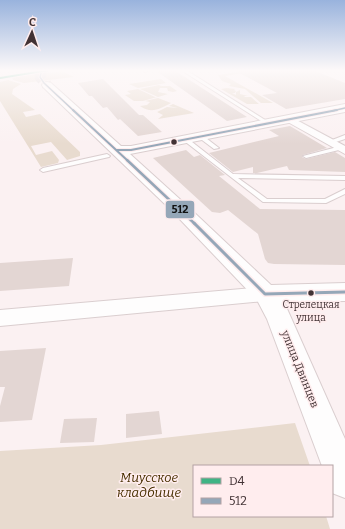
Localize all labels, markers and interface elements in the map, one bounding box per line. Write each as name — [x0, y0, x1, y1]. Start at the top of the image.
north arrow — [12, 12, 52, 52]
text: С — [29, 16, 36, 29]
unlabelled marker — [169, 137, 179, 147]
line badge: 512 — [165, 200, 195, 219]
text: 512 — [172, 203, 188, 216]
marker: Стрелецкая улица — [306, 288, 316, 298]
place label: Стрелецкая улица — [283, 299, 340, 324]
street label: улица Двинцев — [278, 328, 321, 410]
legend — [193, 465, 333, 517]
park label: Миусское кладбище — [117, 470, 181, 500]
text: D4 — [229, 474, 245, 488]
text: 512 — [229, 494, 247, 508]

